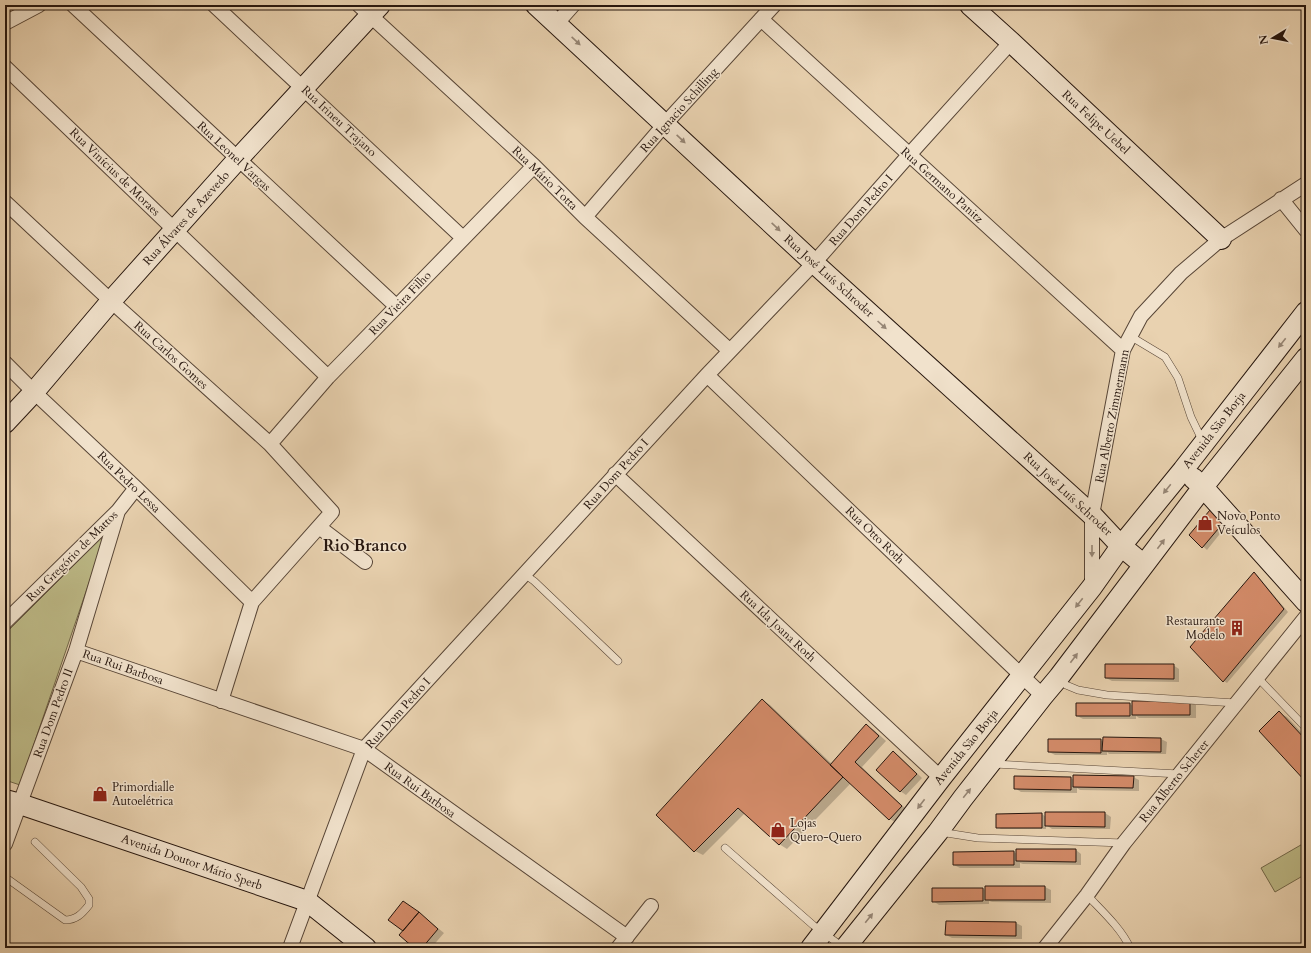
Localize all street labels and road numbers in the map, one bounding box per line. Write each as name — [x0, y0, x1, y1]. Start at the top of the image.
street label: Rua Ignacio Schilling — [637, 64, 722, 156]
street label: Rua Irineu Trajano — [298, 82, 380, 160]
street label: Rua Felipe Uebel — [1059, 86, 1133, 158]
street label: Rua Leonel Vargas — [194, 118, 274, 194]
street label: Rua Vinícius de Moraes — [66, 124, 164, 220]
street label: Rua Mário Totta — [509, 143, 582, 214]
street label: Rua Germano Panitz — [897, 144, 987, 227]
street label: Rua Álvares de Azevedo — [138, 166, 233, 269]
street label: Rua Dom Pedro I — [825, 171, 897, 249]
street label: Rua José Luís Schroder — [780, 231, 878, 321]
street label: Rua Vieira Filho — [365, 267, 435, 339]
street label: Rua Carlos Gomes — [131, 317, 211, 393]
street label: Rua Alberto Zimmermann — [1091, 348, 1133, 484]
street label: Avenida São Borja — [1179, 388, 1250, 472]
street label: Rua Dom Pedro I — [580, 435, 652, 513]
street label: Rua Pedro Lessa — [94, 448, 165, 517]
street label: Rua José Luís Schroder — [1020, 449, 1116, 540]
street label: Rua Otto Roth — [842, 503, 908, 567]
street label: Rua Gregório de Mattos — [23, 507, 121, 605]
street label: Rua Ida Joana Roth — [737, 587, 820, 666]
street label: Rua Rui Barbosa — [80, 646, 166, 689]
street label: Rua Dom Pedro II — [29, 666, 77, 760]
street label: Rua Dom Pedro I — [362, 674, 434, 752]
street label: Avenida São Borja — [930, 705, 1002, 788]
street label: Rua Alberto Scherer — [1136, 736, 1213, 826]
street label: Rua Rui Barbosa — [381, 759, 460, 822]
street label: Avenida Doutor Mário Sperb — [119, 830, 265, 894]

